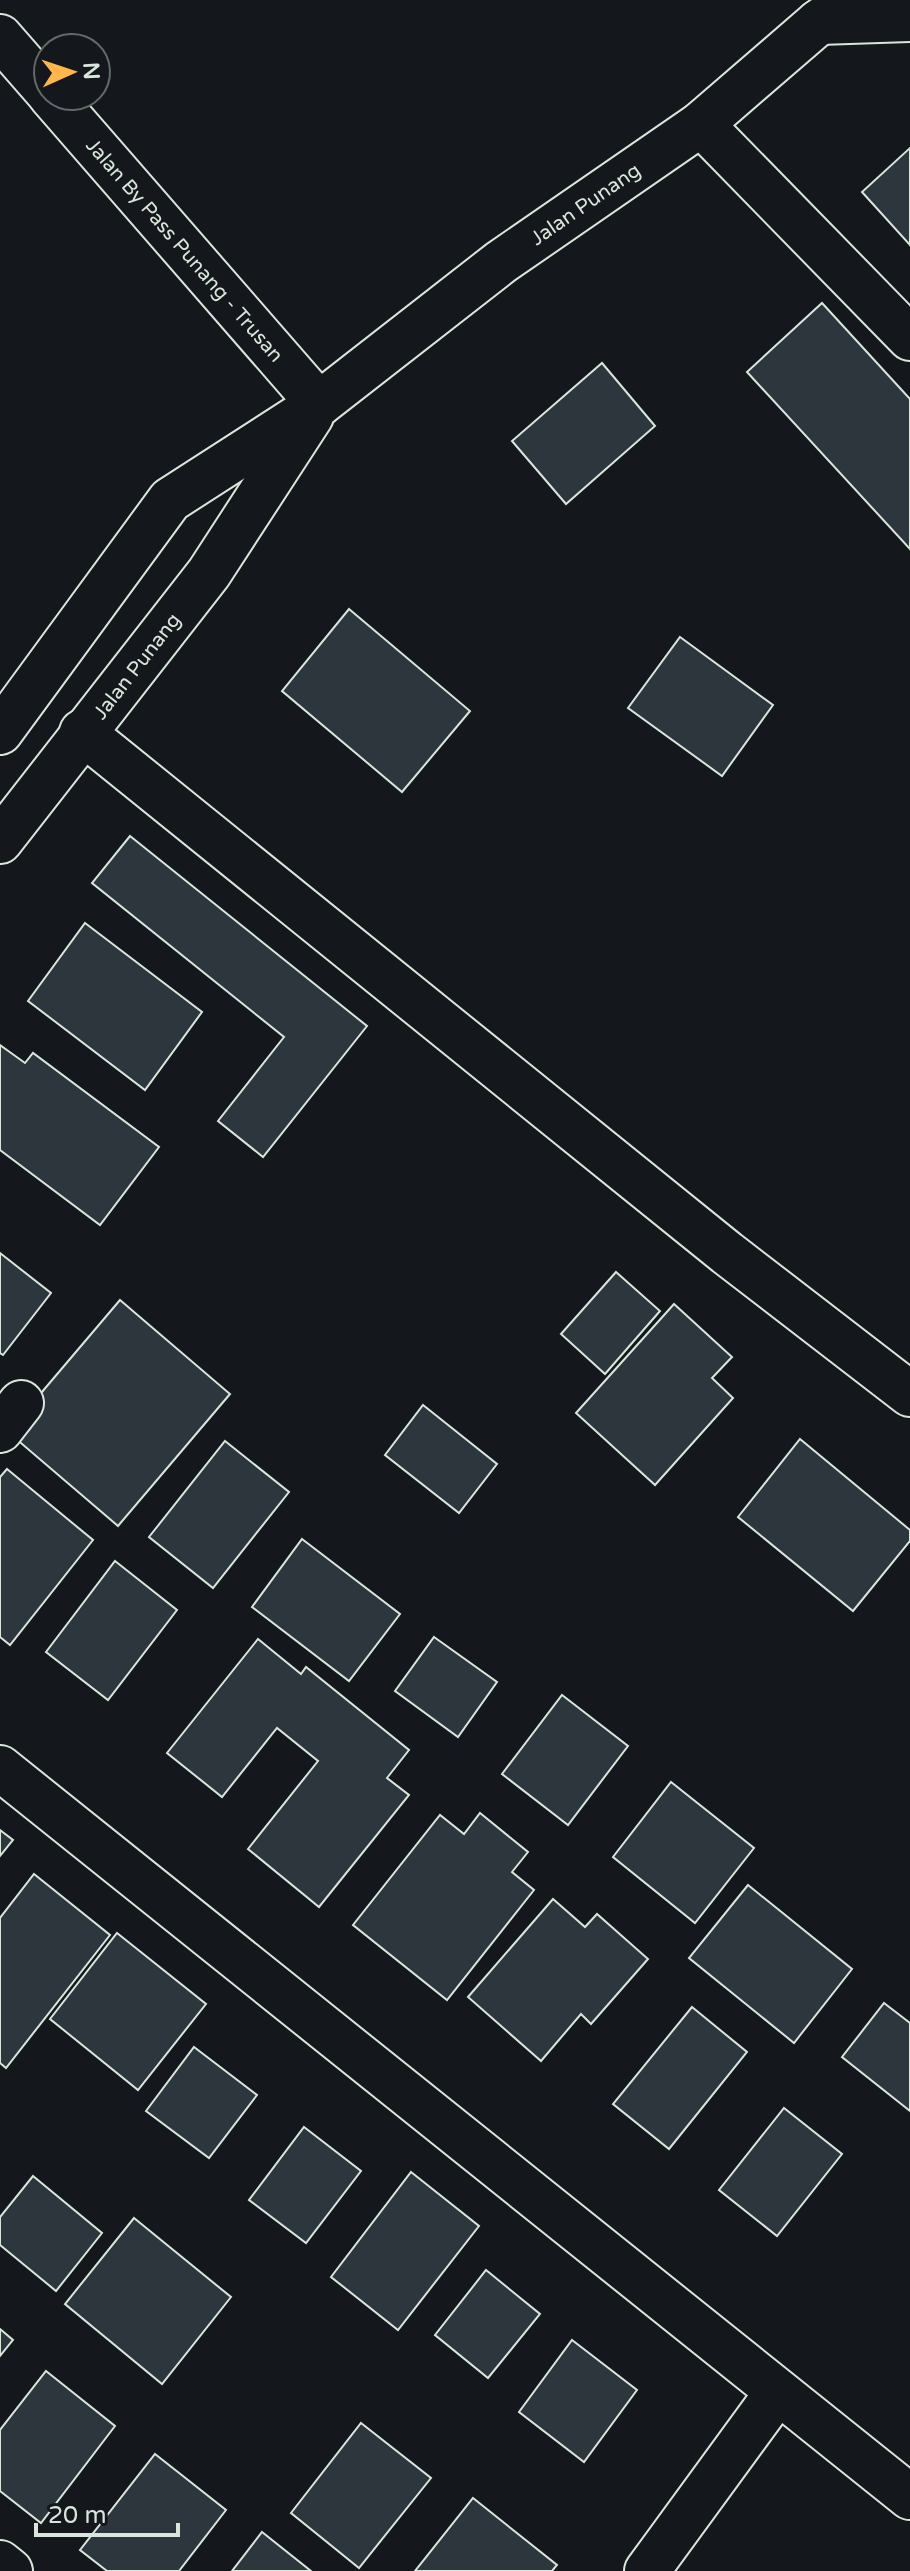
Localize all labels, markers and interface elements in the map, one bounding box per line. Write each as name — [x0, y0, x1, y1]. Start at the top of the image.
north arrow — [32, 32, 112, 112]
text: N — [78, 62, 104, 81]
street label: Jalan By Pass Punang - Trusan — [80, 134, 288, 367]
street label: Jalan Punang — [526, 159, 645, 251]
street label: Jalan Punang — [89, 609, 186, 724]
scale bar — [36, 2487, 178, 2537]
text: 20 m — [48, 2501, 106, 2530]

